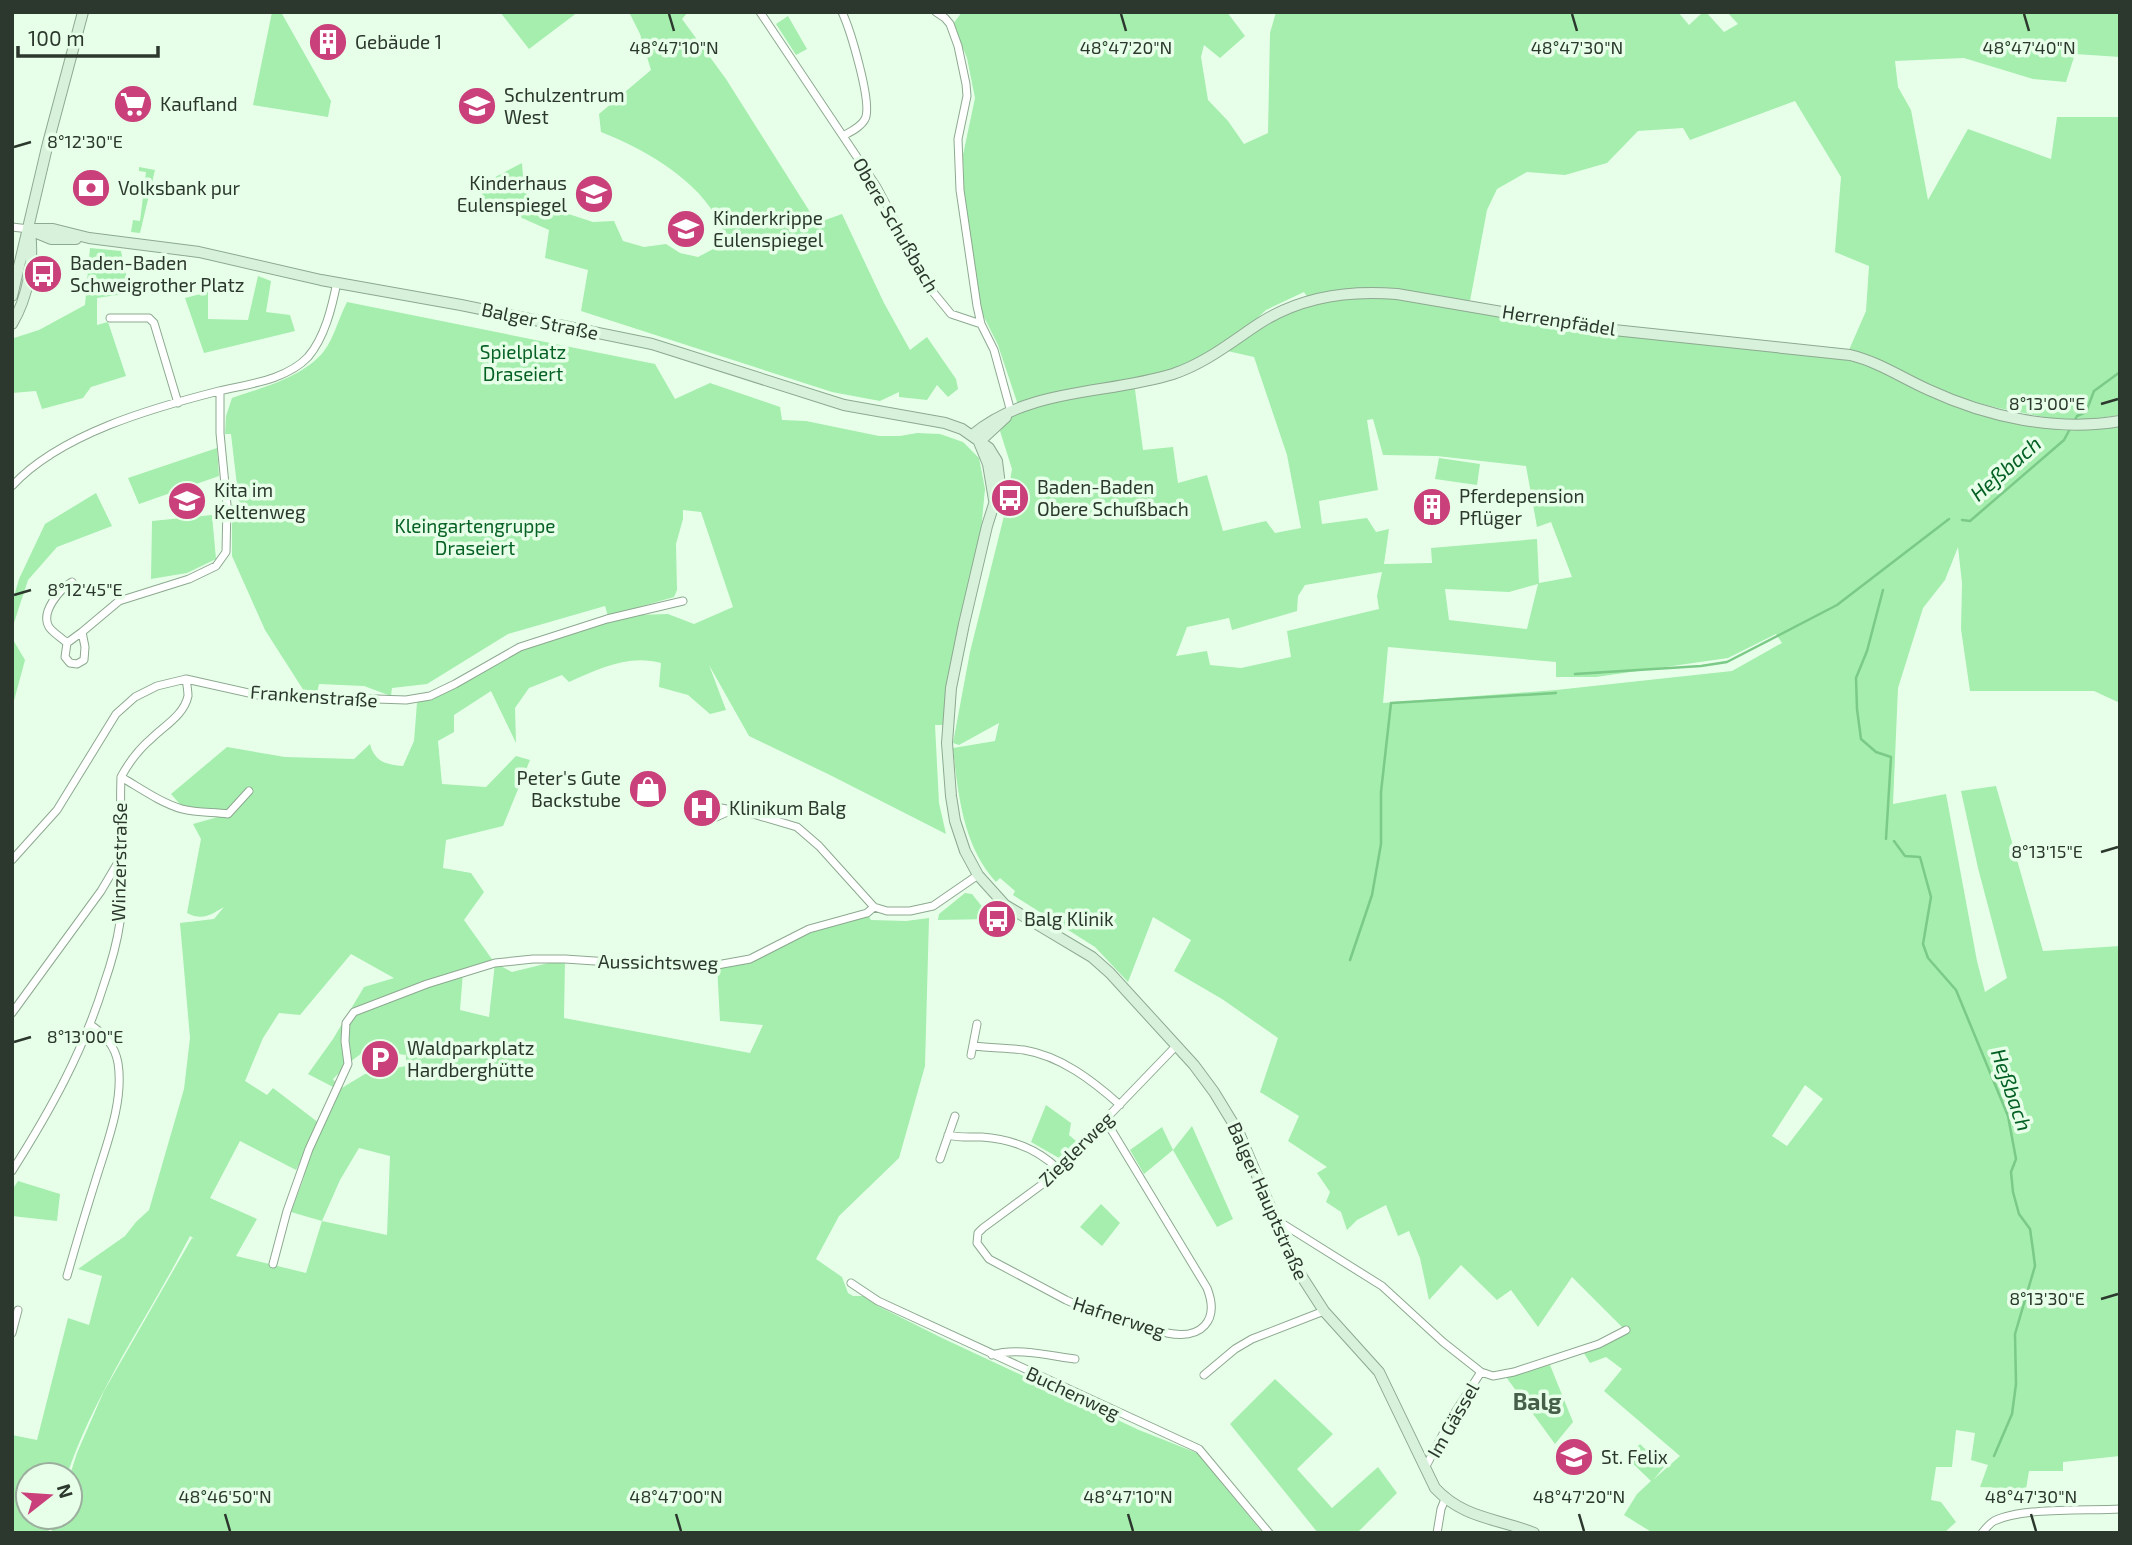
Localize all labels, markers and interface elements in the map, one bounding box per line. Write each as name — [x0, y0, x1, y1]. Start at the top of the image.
scale bar — [18, 14, 158, 58]
building icon: Gebäude 1 — [307, 21, 349, 63]
text: 100 m — [28, 25, 85, 50]
place label: Gebäude 1 — [355, 30, 442, 53]
text: 48°47'10"N — [629, 36, 719, 58]
text: 48°47'20"N — [1080, 36, 1172, 58]
text: 48°47'30"N — [1531, 36, 1623, 58]
text: 48°47'40"N — [1982, 36, 2076, 58]
supermarket icon: Kaufland — [112, 83, 154, 125]
place label: Schulzentrum West — [504, 83, 625, 128]
school or university icon: Schulzentrum West — [456, 85, 498, 127]
place label: Kaufland — [160, 92, 238, 115]
text: 8°12'30"E — [47, 130, 123, 152]
street label: Obere Schußbach — [849, 153, 944, 296]
bank icon: Volksbank pur — [70, 167, 112, 209]
place label: Kinderhaus Eulenspiegel — [457, 171, 567, 216]
school or university icon: Kinderhaus Eulenspiegel — [573, 173, 615, 215]
place label: Volksbank pur — [118, 176, 240, 199]
place label: Kinderkrippe Eulenspiegel — [713, 206, 824, 251]
school or university icon: Kinderkrippe Eulenspiegel — [665, 208, 707, 250]
place label: Baden-Baden Schweigrother Platz — [70, 251, 244, 296]
bus stop icon: Baden-Baden Schweigrother Platz — [22, 253, 64, 295]
street label: Balger Straße — [480, 297, 601, 344]
street label: Herrenpfädel — [1501, 299, 1618, 340]
park label: Spielplatz Draseiert — [480, 340, 566, 385]
text: 8°13'00"E — [2009, 392, 2085, 414]
water label: Heßbach — [1964, 430, 2046, 505]
place label: Baden-Baden Obere Schußbach — [1037, 475, 1189, 520]
bus stop icon: Baden-Baden Obere Schußbach — [989, 477, 1031, 519]
place label: Kita im Keltenweg — [214, 478, 306, 523]
school or university icon: Kita im Keltenweg — [166, 480, 208, 522]
place label: Pferdepension Pflüger — [1459, 484, 1584, 529]
building icon: Pferdepension Pflüger — [1411, 486, 1453, 528]
park label: Kleingartengruppe Draseiert — [394, 514, 556, 559]
text: 8°12'45"E — [47, 578, 123, 600]
street label: Frankenstraße — [250, 680, 378, 711]
place label: Peter's Gute Backstube — [517, 766, 621, 811]
shop icon: Peter's Gute Backstube — [627, 768, 669, 810]
hospital icon: Klinikum Balg — [681, 787, 723, 829]
place label: Klinikum Balg — [729, 796, 847, 819]
street label: Winzerstraße — [106, 802, 131, 922]
text: 8°13'15"E — [2011, 840, 2083, 862]
bus stop icon: Balg Klinik — [976, 898, 1018, 940]
place label: Balg Klinik — [1024, 907, 1114, 930]
street label: Aussichtsweg — [598, 949, 719, 974]
text: 8°13'00"E — [47, 1025, 123, 1047]
place label: Waldparkplatz Hardberghütte — [407, 1036, 535, 1081]
parking icon: Waldparkplatz Hardberghütte — [359, 1038, 401, 1080]
water label: Heßbach — [1987, 1045, 2038, 1134]
street label: Zieglerweg — [1034, 1106, 1118, 1191]
street label: Balger Hauptstraße — [1223, 1118, 1314, 1283]
text: 8°13'30"E — [2009, 1287, 2085, 1309]
street label: Hafnerweg — [1070, 1291, 1169, 1342]
street label: Buchenweg — [1023, 1361, 1124, 1424]
street label: Im Gässel — [1422, 1378, 1484, 1462]
district label: Balg — [1513, 1387, 1562, 1415]
school or university icon: St. Felix — [1553, 1436, 1595, 1478]
place label: St. Felix — [1601, 1445, 1668, 1468]
north arrow — [14, 1461, 84, 1531]
text: N — [53, 1481, 79, 1501]
text: 48°46'50"N — [178, 1485, 272, 1507]
text: 48°47'00"N — [629, 1485, 723, 1507]
text: 48°47'10"N — [1083, 1485, 1173, 1507]
text: 48°47'20"N — [1533, 1485, 1625, 1507]
text: 48°47'30"N — [1985, 1485, 2077, 1507]

